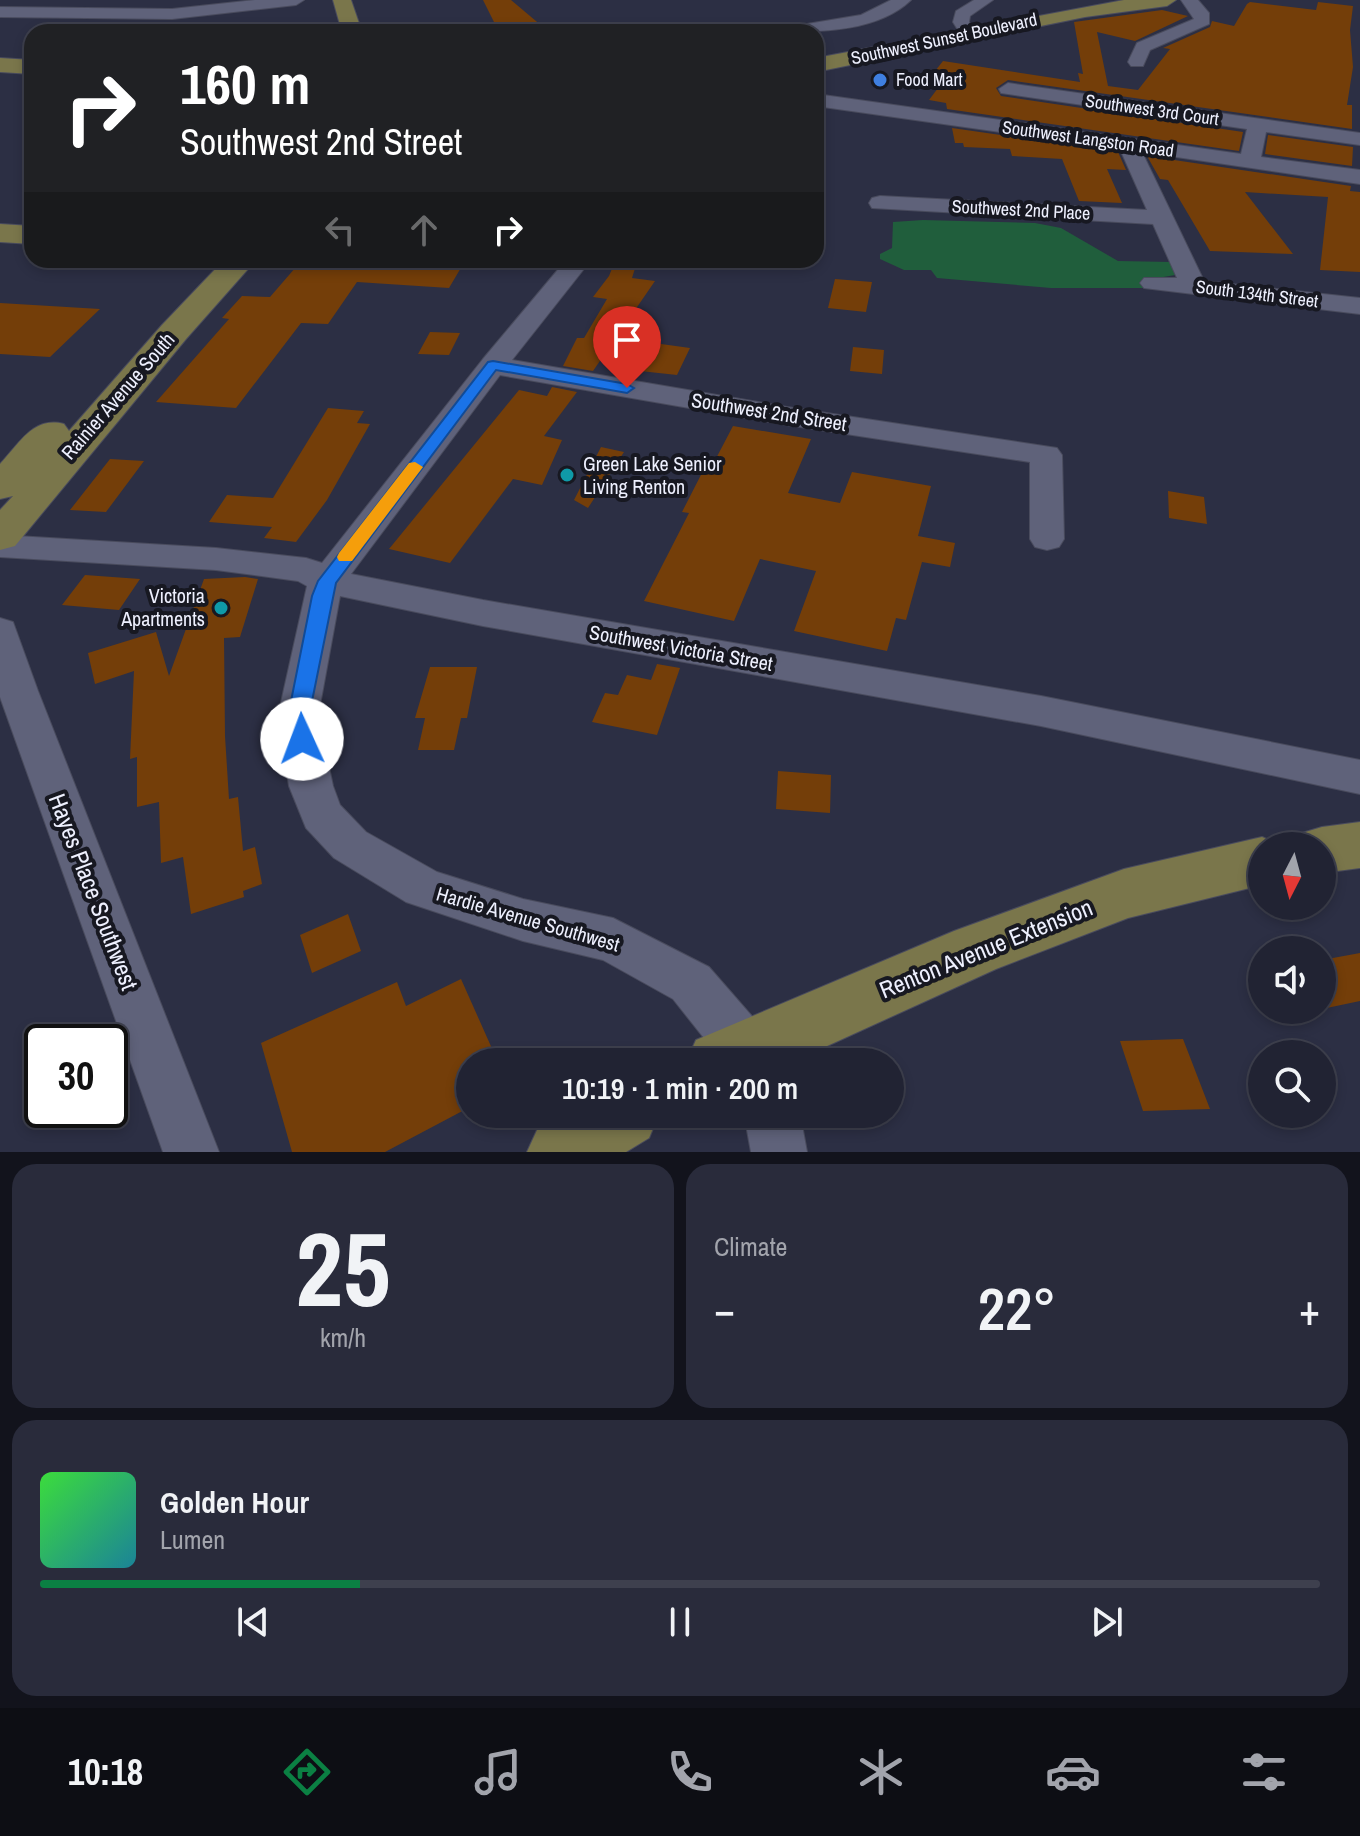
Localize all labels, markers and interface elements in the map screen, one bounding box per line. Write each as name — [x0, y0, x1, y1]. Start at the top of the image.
street label: Southwest Sunset Boulevard — [849, 7, 1039, 70]
text: 160 m — [180, 46, 310, 121]
icon: right — [48, 56, 152, 160]
place label: Food Mart — [896, 67, 963, 92]
marker: Food Mart — [871, 71, 889, 89]
street label: Southwest 3rd Court — [1084, 88, 1220, 131]
street label: Southwest Langston Road — [1001, 114, 1176, 163]
text: Southwest 2nd Street — [180, 118, 462, 166]
street label: Southwest 2nd Place — [951, 193, 1091, 226]
icon: left — [318, 208, 362, 252]
icon: ahead — [402, 208, 446, 252]
icon: right — [486, 208, 530, 252]
street label: South 134th Street — [1194, 274, 1320, 313]
pin — [593, 306, 661, 388]
icon: arrive — [605, 318, 649, 362]
street label: Rainier Avenue South — [55, 326, 180, 465]
street label: Southwest 2nd Street — [690, 386, 849, 437]
place label: Green Lake Senior Living Renton — [583, 450, 722, 500]
marker: Green Lake Senior Living Renton — [558, 466, 576, 484]
place label: Victoria Apartments — [120, 582, 205, 632]
marker: Victoria Apartments — [212, 599, 230, 617]
street label: Southwest Victoria Street — [587, 618, 775, 677]
position arrow — [260, 697, 344, 781]
street label: Hayes Place Southwest — [42, 789, 146, 995]
north arrow — [1248, 832, 1336, 920]
map controls — [1248, 832, 1336, 1128]
street label: Hardie Avenue Southwest — [433, 879, 623, 958]
street label: Renton Avenue Extension — [874, 891, 1097, 1005]
button: sound — [1248, 936, 1336, 1024]
speed limit sign: 30 — [24, 1024, 128, 1128]
button: search — [1248, 1040, 1336, 1128]
text: 10:19 · 1 min · 200 m — [562, 1068, 798, 1108]
text: 25 — [296, 1198, 390, 1338]
text: Climate — [714, 1229, 787, 1264]
text: 22° — [978, 1268, 1056, 1349]
text: − — [714, 1279, 735, 1339]
text: + — [1299, 1279, 1320, 1339]
text: km/h — [320, 1320, 366, 1355]
text: Golden Hour — [160, 1482, 309, 1522]
text: Lumen — [160, 1522, 225, 1557]
icon: previous — [231, 1600, 275, 1644]
icon: pause — [658, 1600, 702, 1644]
icon: next — [1085, 1600, 1129, 1644]
icon: directions — [279, 1744, 335, 1800]
icon: music — [470, 1744, 526, 1800]
icon: phone — [662, 1744, 718, 1800]
icon: climate — [853, 1744, 909, 1800]
icon: car — [1045, 1744, 1101, 1800]
icon: filters — [1236, 1744, 1292, 1800]
text: 10:18 — [68, 1748, 143, 1796]

